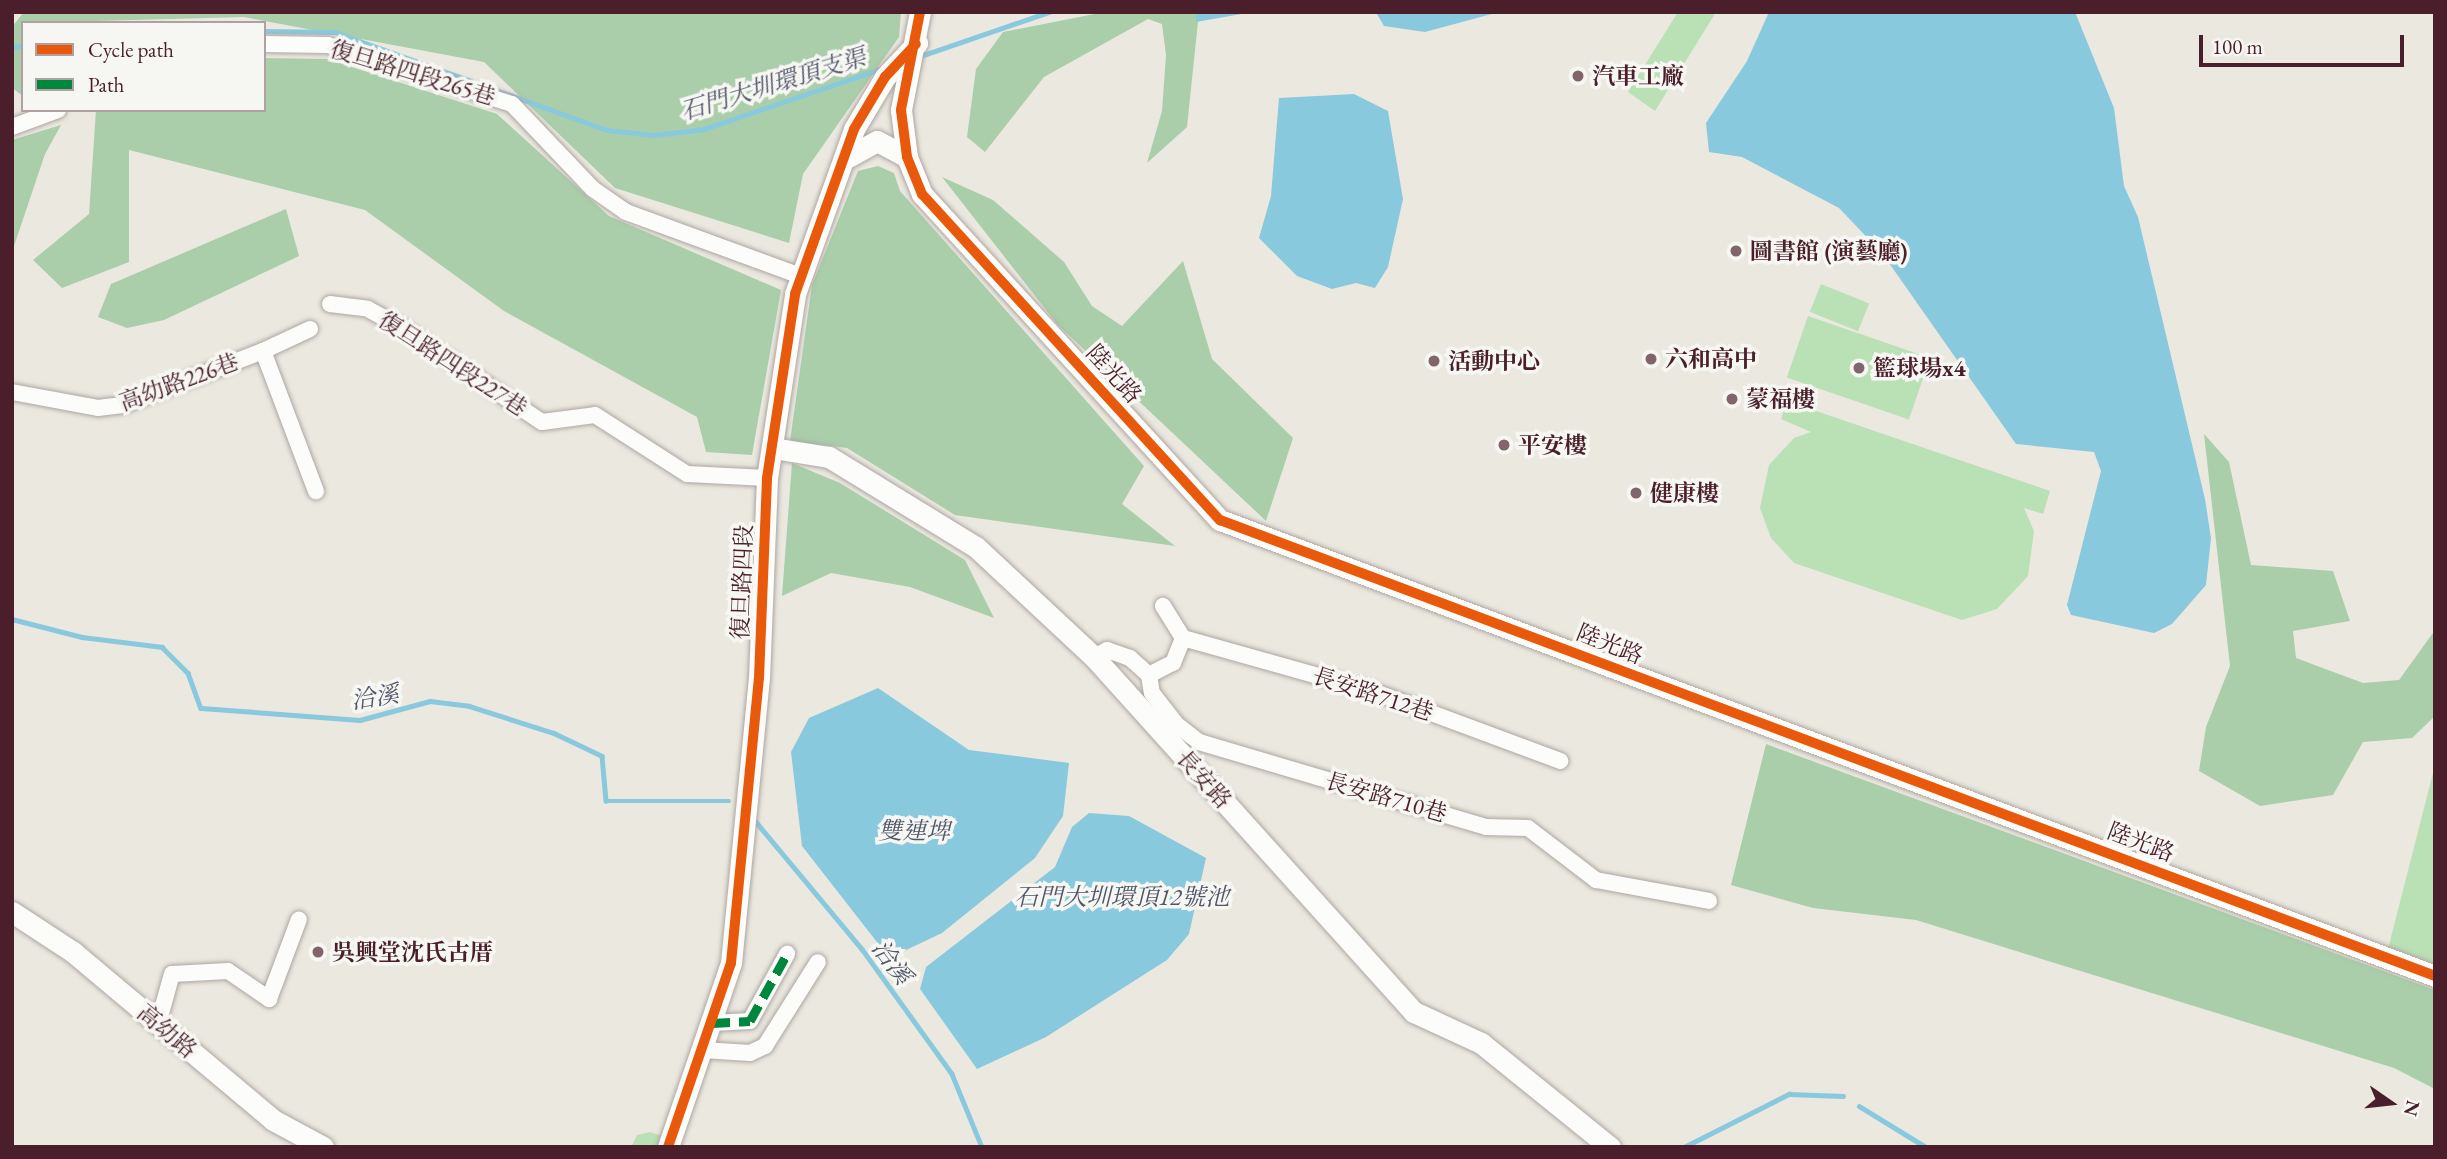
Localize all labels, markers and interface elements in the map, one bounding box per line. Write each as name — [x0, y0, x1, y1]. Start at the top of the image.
legend — [21, 21, 266, 112]
scale bar — [2202, 21, 2407, 65]
text: 100 m — [2212, 33, 2263, 60]
street label: 復旦路四段265巷 — [327, 35, 499, 111]
text: Cycle path — [88, 36, 174, 63]
water label: 石門大圳環頂支渠 — [677, 42, 869, 126]
place label: 汽車工廠 — [1592, 62, 1684, 90]
marker: 汽車工廠 — [1570, 68, 1586, 84]
text: Path — [88, 71, 124, 98]
place label: 圖書館 (演藝廳) — [1750, 237, 1907, 265]
marker: 圖書館 (演藝廳) — [1728, 243, 1744, 259]
street label: 復旦路四段227巷 — [374, 306, 532, 422]
street label: 陸光路 — [1081, 339, 1147, 409]
place label: 六和高中 — [1665, 345, 1757, 373]
place label: 活動中心 — [1448, 347, 1540, 375]
street label: 高幼路226巷 — [115, 348, 243, 416]
marker: 六和高中 — [1643, 351, 1659, 367]
marker: 活動中心 — [1426, 353, 1442, 369]
place label: 籃球場x4 — [1873, 354, 1966, 382]
marker: 籃球場x4 — [1851, 360, 1867, 376]
place label: 蒙福樓 — [1746, 385, 1815, 413]
marker: 蒙福樓 — [1724, 391, 1740, 407]
place label: 平安樓 — [1518, 431, 1587, 459]
marker: 平安樓 — [1496, 437, 1512, 453]
place label: 健康樓 — [1650, 479, 1719, 507]
marker: 健康樓 — [1628, 485, 1644, 501]
street label: 復旦路四段 — [726, 524, 758, 640]
street label: 陸光路 — [1573, 618, 1647, 670]
street label: 長安路712巷 — [1309, 662, 1437, 726]
water label: 洽溪 — [349, 679, 401, 715]
street label: 長安路 — [1171, 744, 1237, 814]
street label: 長安路710巷 — [1322, 766, 1450, 828]
water label: 雙連埤 — [878, 817, 950, 845]
street label: 陸光路 — [2104, 817, 2178, 867]
water label: 石門大圳環頂12號池 — [1014, 883, 1230, 911]
water label: 洽溪 — [866, 934, 918, 990]
place label: 吳興堂沈氏古厝 — [332, 938, 493, 966]
marker: 吳興堂沈氏古厝 — [310, 944, 326, 960]
street label: 高幼路 — [132, 998, 202, 1064]
north arrow — [2356, 1068, 2426, 1138]
text: N — [2398, 1098, 2426, 1119]

